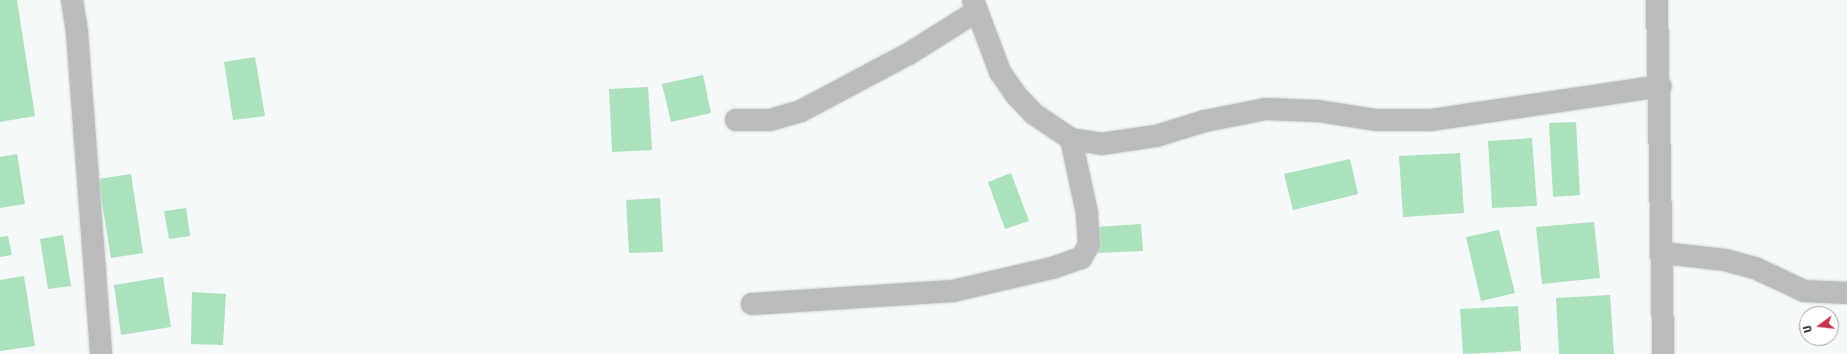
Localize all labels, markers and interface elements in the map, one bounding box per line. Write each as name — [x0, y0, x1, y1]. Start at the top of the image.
north arrow — [1799, 306, 1839, 346]
text: U — [1801, 324, 1815, 334]

